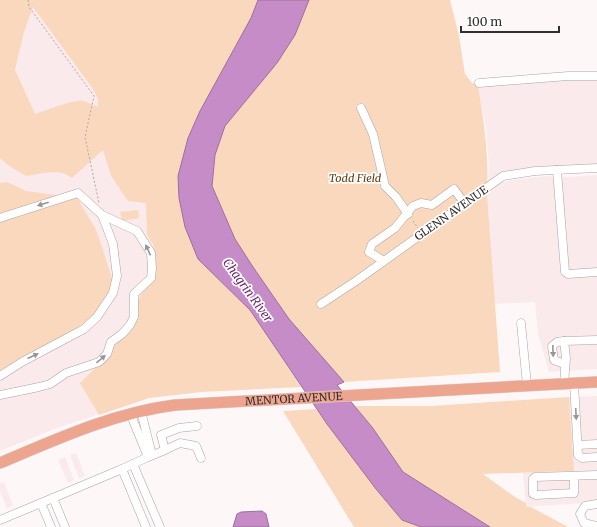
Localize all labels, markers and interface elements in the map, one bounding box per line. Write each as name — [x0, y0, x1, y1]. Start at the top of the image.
scale bar — [461, 8, 559, 34]
text: 100 m — [467, 14, 502, 29]
park label: Todd Field — [329, 171, 382, 185]
street label: GLENN AVENUE — [412, 182, 490, 244]
one-way arrow — [37, 201, 49, 207]
one-way arrow — [145, 244, 151, 256]
water label: Chagrin River — [220, 255, 277, 326]
one-way arrow — [550, 345, 556, 358]
one-way arrow — [28, 353, 39, 359]
one-way arrow — [96, 354, 106, 364]
street label: MENTOR AVENUE — [245, 389, 343, 408]
one-way arrow — [573, 408, 579, 421]

